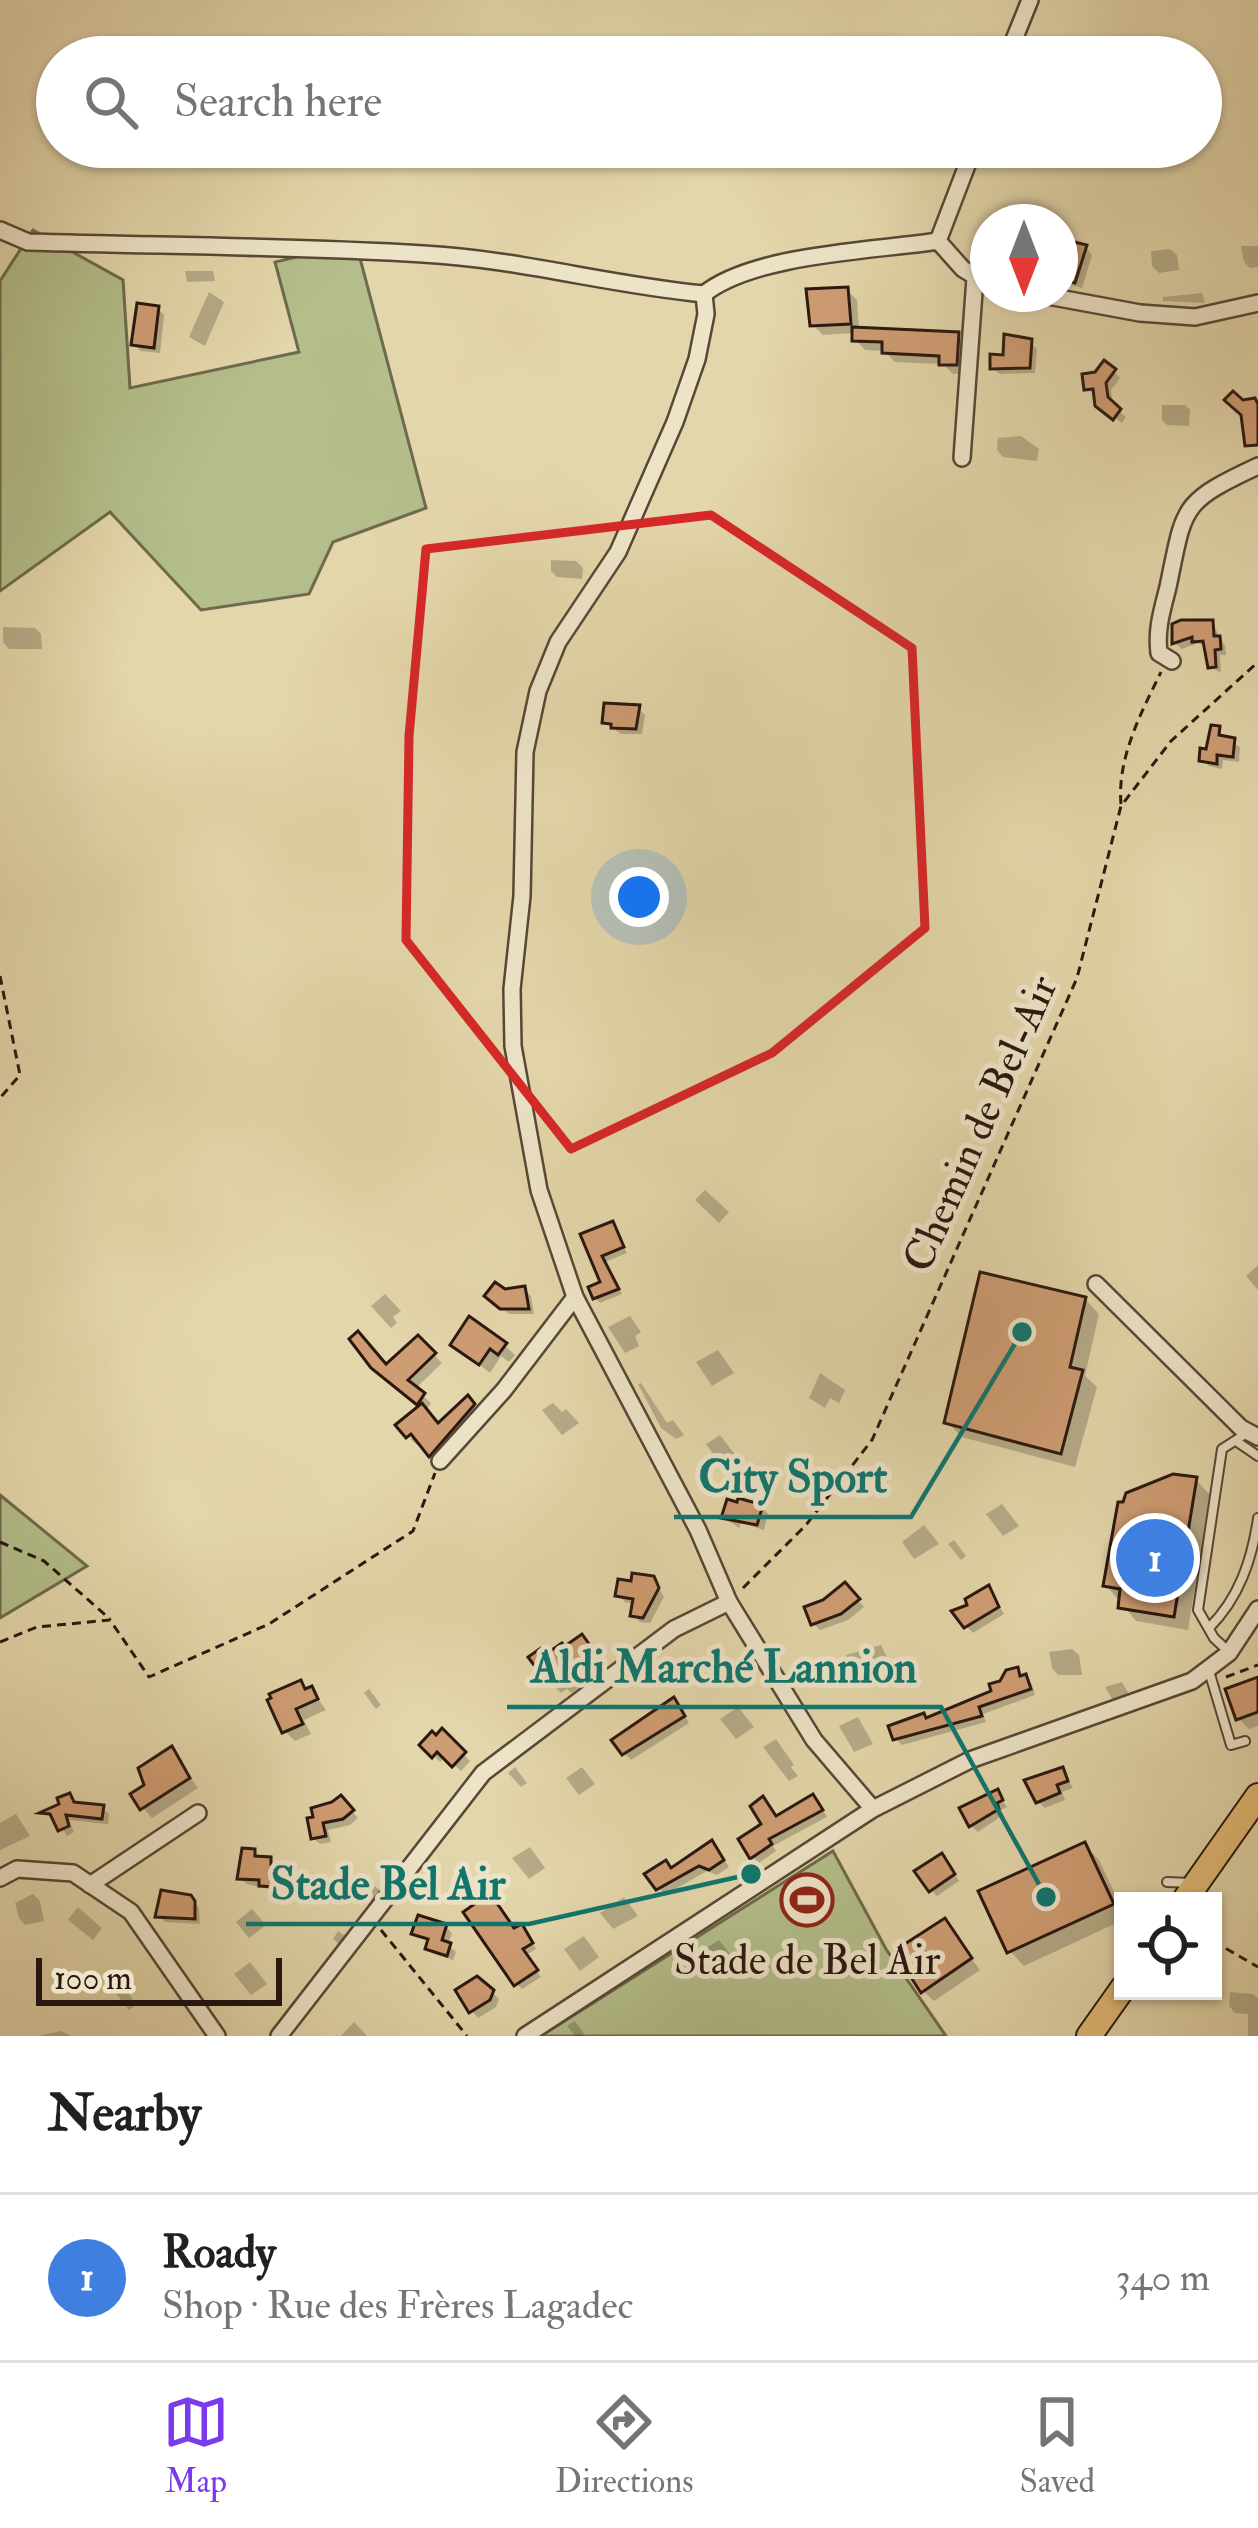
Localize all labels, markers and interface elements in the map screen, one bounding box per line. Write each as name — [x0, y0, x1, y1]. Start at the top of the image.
search box — [36, 36, 1222, 168]
icon: search — [78, 69, 144, 135]
text: Search here — [174, 74, 382, 130]
north arrow — [970, 204, 1078, 312]
your location — [609, 867, 669, 927]
street label: Chemin de Bel-Air — [892, 967, 1070, 1280]
callout: City Sport — [674, 1436, 911, 1517]
text: City Sport — [699, 1450, 888, 1506]
pin: 1 — [1116, 1513, 1194, 1603]
callout: Aldi Marché Lannion — [507, 1626, 941, 1707]
text: Aldi Marché Lannion — [529, 1640, 918, 1696]
callout: Stade Bel Air — [246, 1843, 529, 1924]
text: Stade Bel Air — [270, 1857, 507, 1913]
sports icon: Stade de Bel Air — [779, 1872, 835, 1928]
map controls — [1114, 1892, 1222, 2000]
button: locate — [1114, 1892, 1222, 2000]
place label: Stade de Bel Air — [674, 1935, 941, 1987]
scale bar — [36, 1952, 282, 2005]
text: 100 m — [54, 1958, 132, 1999]
text: Nearby — [48, 2082, 201, 2146]
text: Roady — [162, 2225, 276, 2281]
text: 1 — [80, 2253, 94, 2302]
text: 340 m — [1116, 2253, 1210, 2302]
text: Shop · Rue des Frères Lagadec — [162, 2281, 633, 2330]
tab: Map — [163, 2389, 229, 2502]
tab: Directions — [555, 2389, 694, 2502]
tab: Saved — [1020, 2389, 1095, 2502]

